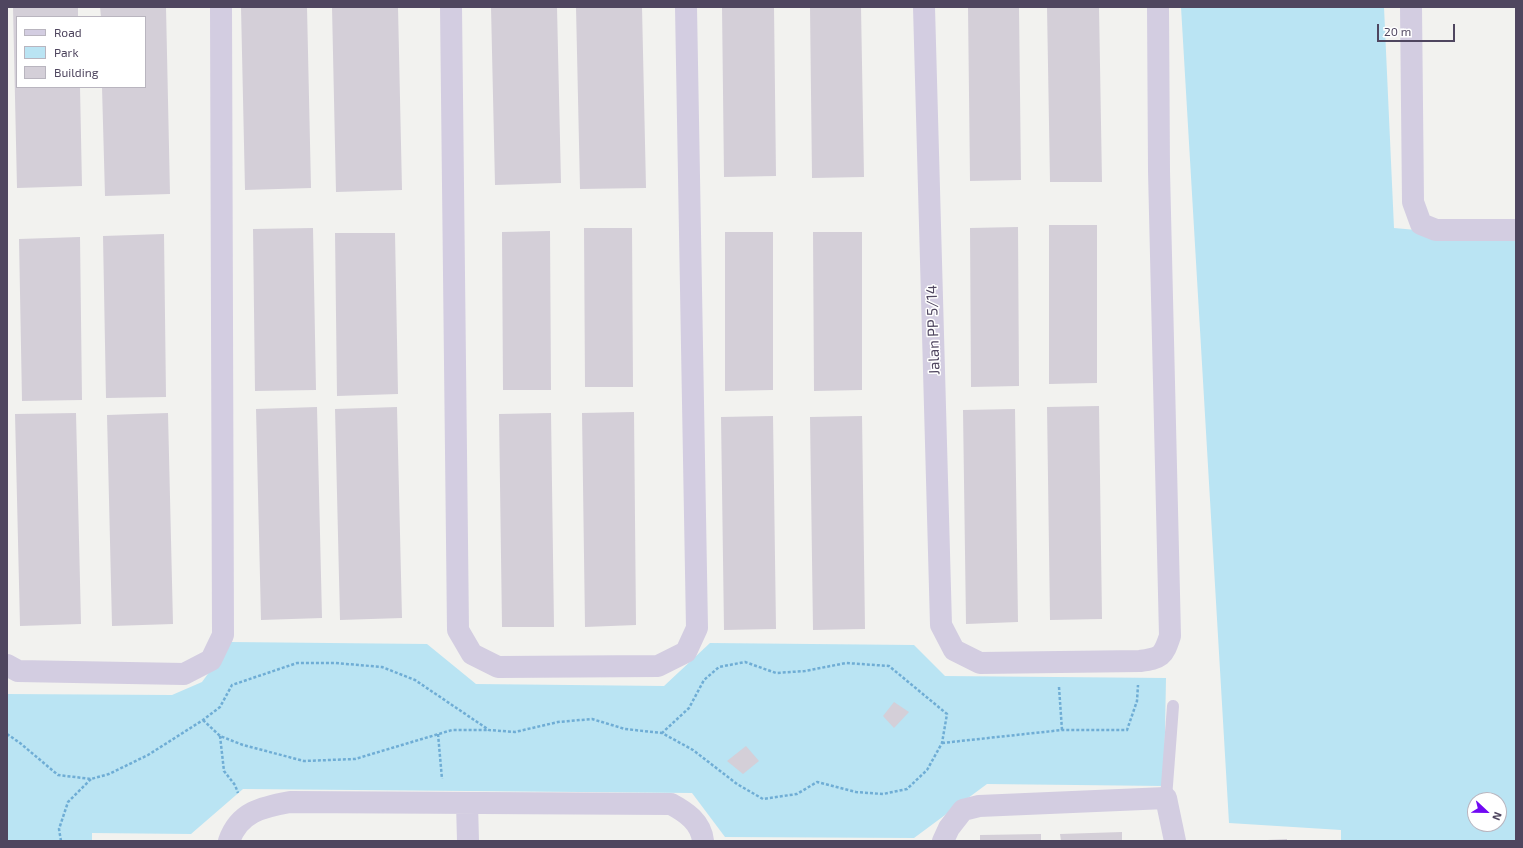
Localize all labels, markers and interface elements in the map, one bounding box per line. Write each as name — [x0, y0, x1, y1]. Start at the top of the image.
legend — [16, 16, 146, 88]
scale bar — [1379, 16, 1457, 42]
text: 20 m — [1384, 24, 1411, 38]
text: Road — [54, 25, 82, 39]
text: Park — [54, 45, 79, 59]
text: Building — [54, 65, 98, 79]
street label: Jalan PP 5/14 — [922, 285, 944, 375]
north arrow — [1467, 792, 1507, 832]
text: N — [1490, 810, 1505, 822]

